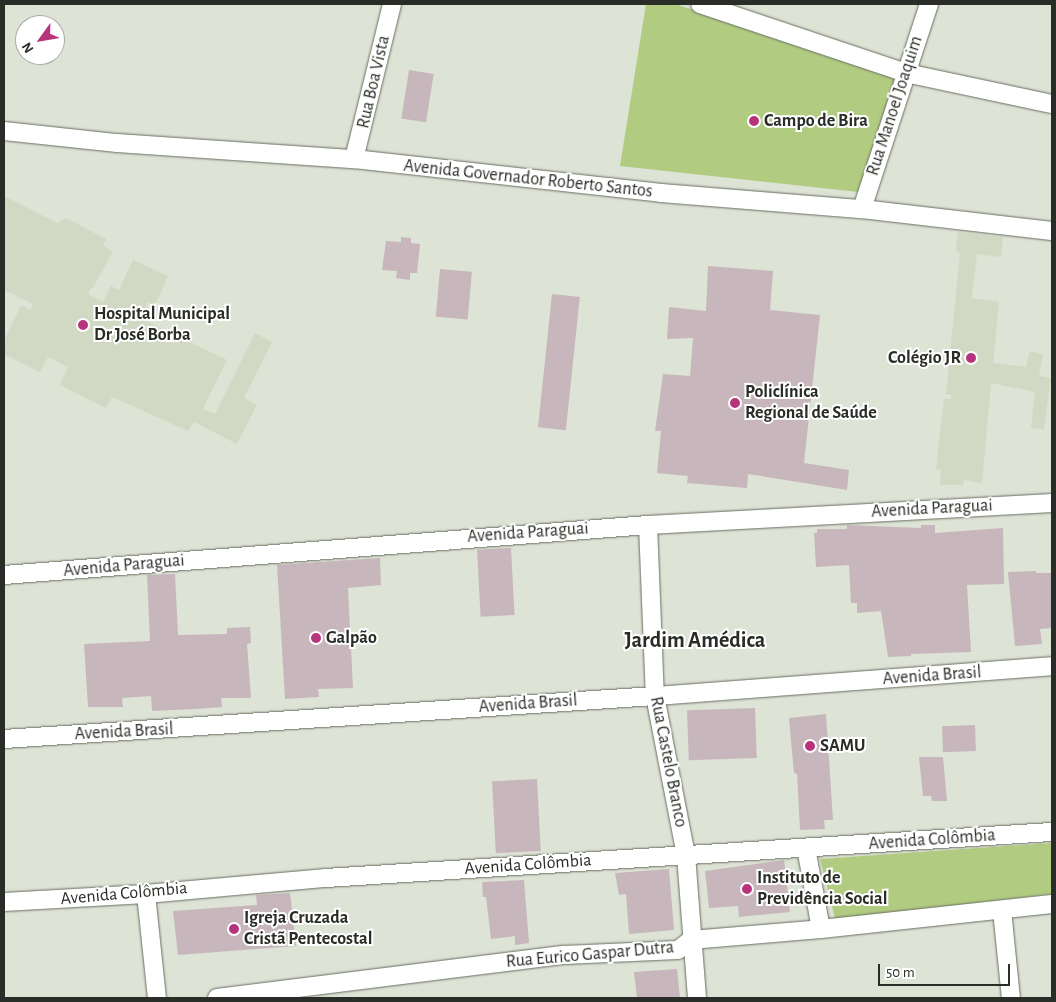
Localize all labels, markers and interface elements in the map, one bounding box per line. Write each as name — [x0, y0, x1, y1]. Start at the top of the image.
north arrow — [15, 15, 65, 65]
street label: Rua Boa Vista — [353, 33, 395, 131]
street label: Rua Manoel Joaquim — [862, 33, 928, 179]
text: N — [20, 40, 37, 55]
place label: Campo de Bira — [764, 110, 868, 132]
marker: Campo de Bira — [748, 115, 760, 127]
street label: Avenida Governador Roberto Santos — [402, 155, 654, 203]
place label: Hospital Municipal Dr José Borba — [94, 304, 230, 346]
marker: Hospital Municipal Dr José Borba — [76, 318, 90, 332]
place label: Colégio JR — [888, 347, 961, 369]
marker: Colégio JR — [965, 352, 977, 364]
place label: Policlínica Regional de Saúde — [745, 382, 877, 424]
marker: Policlínica Regional de Saúde — [729, 397, 741, 409]
street label: Avenida Paraguai — [871, 495, 993, 523]
street label: Avenida Paraguai — [467, 518, 589, 548]
street label: Avenida Paraguai — [63, 550, 185, 582]
place label: Galpão — [326, 627, 377, 649]
district label: Jardim Amédica — [625, 628, 765, 654]
marker: Galpão — [310, 632, 322, 644]
street label: Avenida Brasil — [882, 662, 982, 690]
street label: Avenida Brasil — [478, 690, 578, 718]
street label: Rua Castelo Branco — [645, 695, 691, 829]
street label: Avenida Brasil — [74, 719, 174, 745]
place label: SAMU — [820, 735, 866, 757]
marker: SAMU — [804, 740, 816, 752]
street label: Avenida Colômbia — [868, 825, 996, 855]
street label: Avenida Colômbia — [464, 850, 592, 880]
place label: Instituto de Previdência Social — [757, 868, 887, 911]
street label: Avenida Colômbia — [60, 878, 188, 910]
marker: Instituto de Previdência Social — [741, 883, 753, 895]
place label: Igreja Cruzada Cristã Pentecostal — [244, 908, 372, 951]
marker: Igreja Cruzada Cristã Pentecostal — [228, 923, 240, 935]
street label: Rua Eurico Gaspar Dutra — [505, 937, 675, 973]
scale bar — [881, 954, 1014, 986]
text: 50 m — [886, 965, 915, 980]

